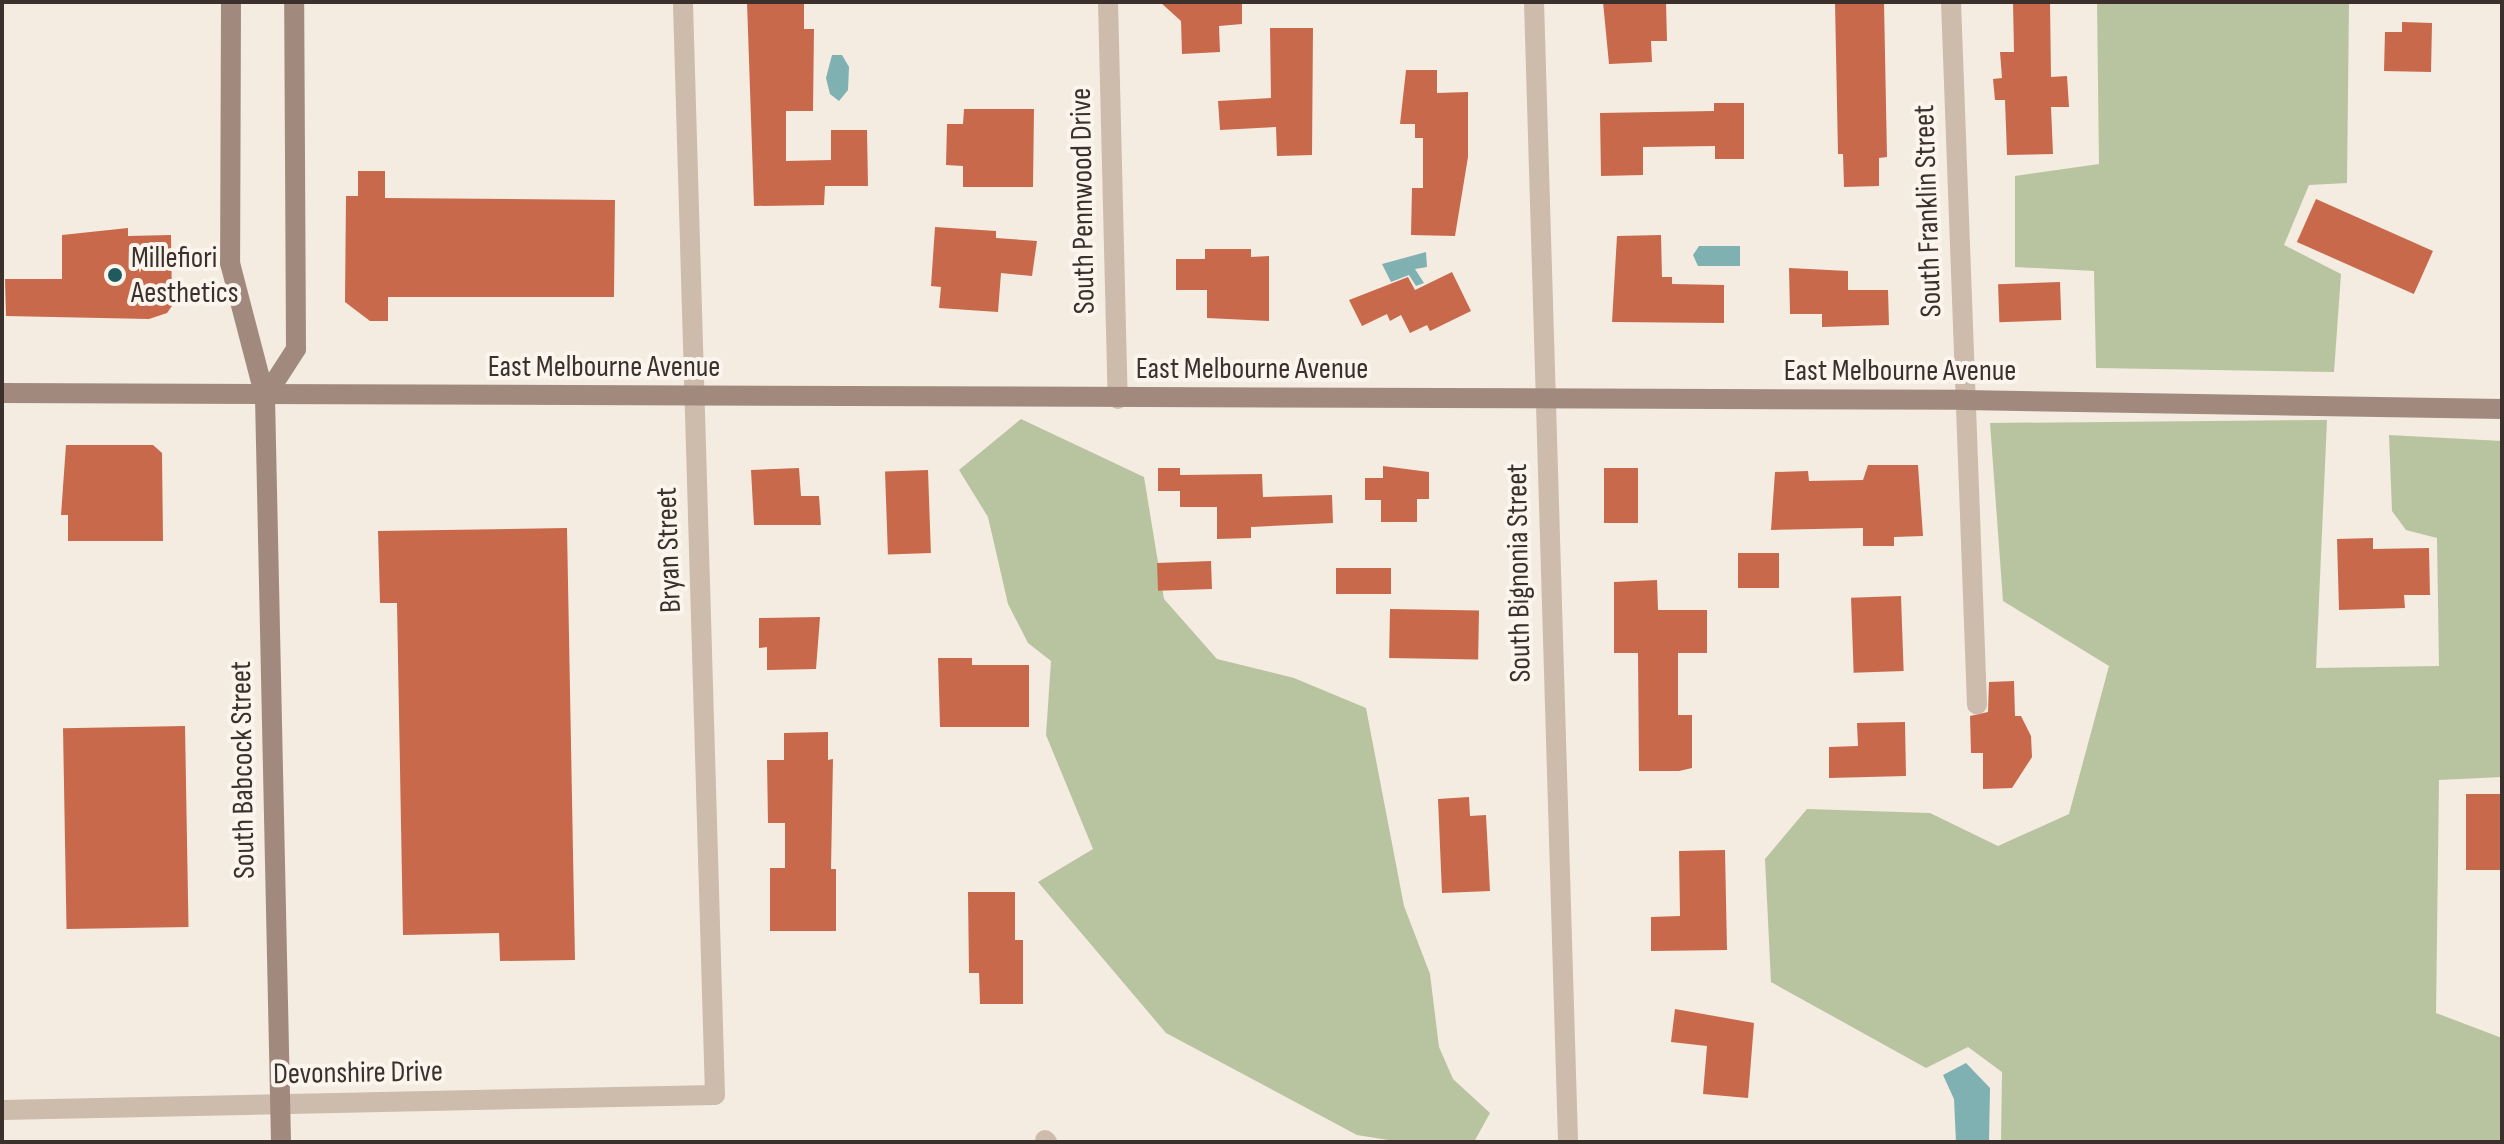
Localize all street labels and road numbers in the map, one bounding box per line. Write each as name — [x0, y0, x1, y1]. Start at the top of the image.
street label: South Pennwood Drive — [1063, 88, 1103, 314]
street label: South Franklin Street — [1906, 104, 1950, 318]
street label: East Melbourne Avenue — [488, 349, 720, 385]
street label: East Melbourne Avenue — [1136, 351, 1368, 387]
street label: East Melbourne Avenue — [1784, 353, 2016, 389]
street label: South Bignonia Street — [1499, 463, 1539, 683]
street label: Bryan Street — [649, 487, 689, 613]
street label: South Babcock Street — [223, 661, 263, 879]
street label: Devonshire Drive — [273, 1054, 443, 1092]

